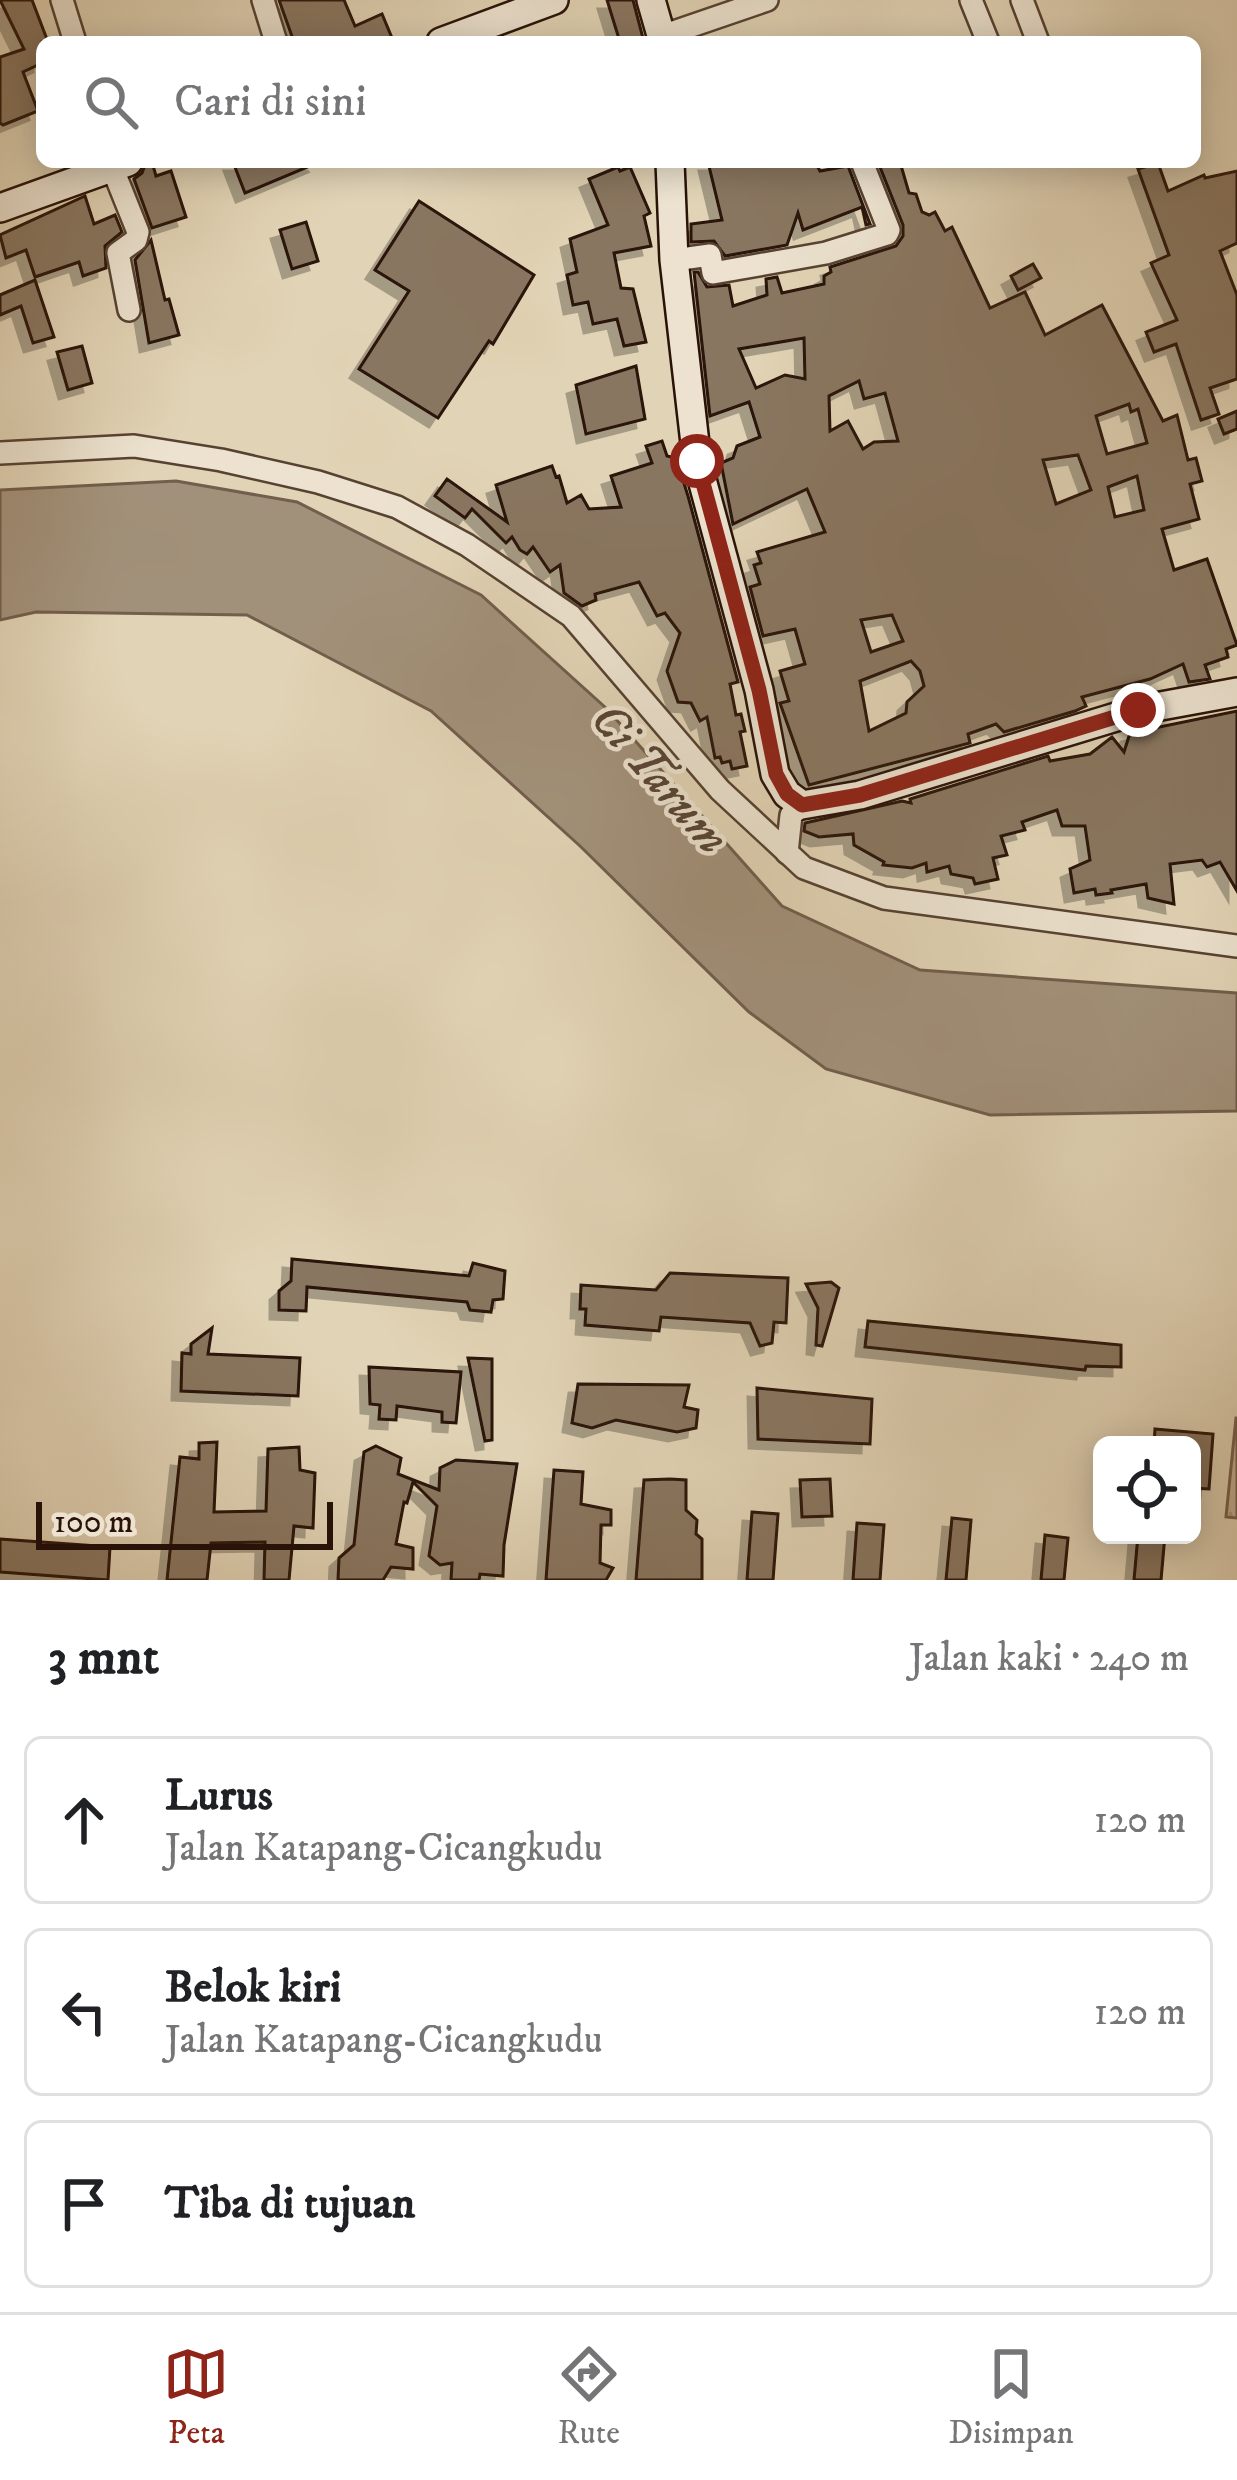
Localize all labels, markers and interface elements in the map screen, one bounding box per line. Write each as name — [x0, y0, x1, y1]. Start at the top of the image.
search box — [36, 36, 1201, 168]
icon: search — [78, 69, 144, 135]
text: Cari di sini — [174, 74, 366, 130]
route start — [670, 434, 724, 488]
route end — [1111, 683, 1165, 737]
water label: Ci Tarum — [577, 691, 741, 867]
map controls — [1093, 1436, 1201, 1544]
button: locate — [1093, 1436, 1201, 1544]
scale bar — [36, 1496, 333, 1549]
text: 100 m — [54, 1502, 133, 1543]
text: 3 mnt — [48, 1626, 159, 1690]
text: Jalan kaki · 240 m — [909, 1634, 1189, 1683]
text: Lurus — [165, 1768, 273, 1824]
icon: ahead — [51, 1787, 117, 1853]
text: 120 m — [1094, 1796, 1186, 1845]
text: Jalan Katapang-Cicangkudu — [165, 1824, 603, 1873]
text: Belok kiri — [165, 1960, 341, 2016]
icon: left — [51, 1979, 117, 2045]
text: 120 m — [1094, 1988, 1186, 2037]
text: Jalan Katapang-Cicangkudu — [165, 2016, 603, 2065]
icon: arrive — [51, 2171, 117, 2237]
text: Tiba di tujuan — [165, 2176, 415, 2232]
tab: Peta — [163, 2341, 229, 2454]
tab: Rute — [556, 2341, 622, 2454]
tab: Disimpan — [948, 2341, 1074, 2454]

